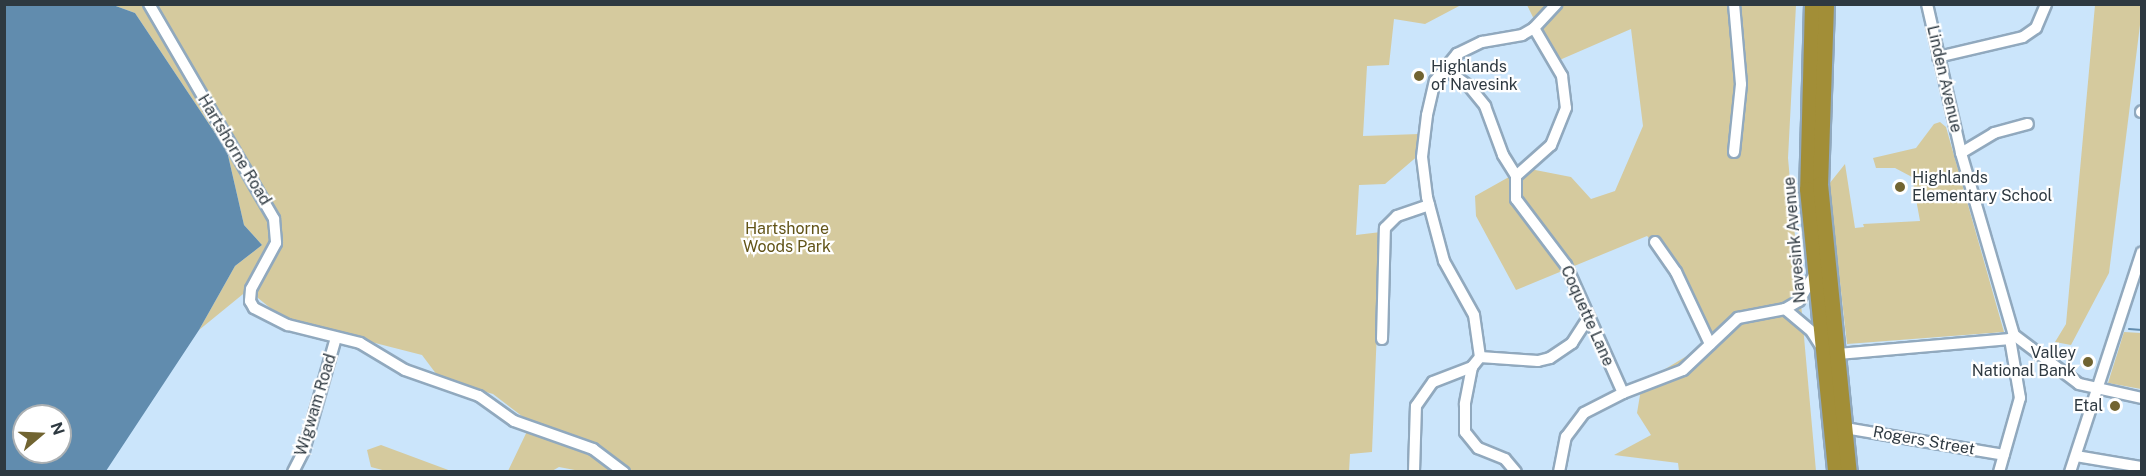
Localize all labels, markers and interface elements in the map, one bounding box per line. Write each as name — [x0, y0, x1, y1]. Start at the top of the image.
street label: Linden Avenue — [1922, 24, 1966, 134]
place label: Highlands of Navesink — [1431, 57, 1518, 95]
marker: Highlands of Navesink — [1412, 69, 1426, 83]
street label: Hartshorne Road — [193, 91, 275, 209]
place label: Highlands Elementary School — [1912, 168, 2052, 206]
street label: Navesink Avenue — [1780, 176, 1810, 304]
marker: Highlands Elementary School — [1893, 180, 1907, 194]
park label: Hartshorne Woods Park — [743, 219, 831, 257]
street label: Coquette Lane — [1556, 263, 1618, 369]
place label: Valley National Bank — [1972, 343, 2076, 381]
street label: Wigwam Road — [291, 352, 341, 458]
marker: Valley National Bank — [2081, 355, 2095, 369]
place label: Etal — [2074, 396, 2103, 416]
marker: Etal — [2108, 399, 2122, 413]
north arrow — [12, 404, 72, 464]
text: N — [47, 420, 69, 438]
street label: Rogers Street — [1872, 423, 1976, 459]

